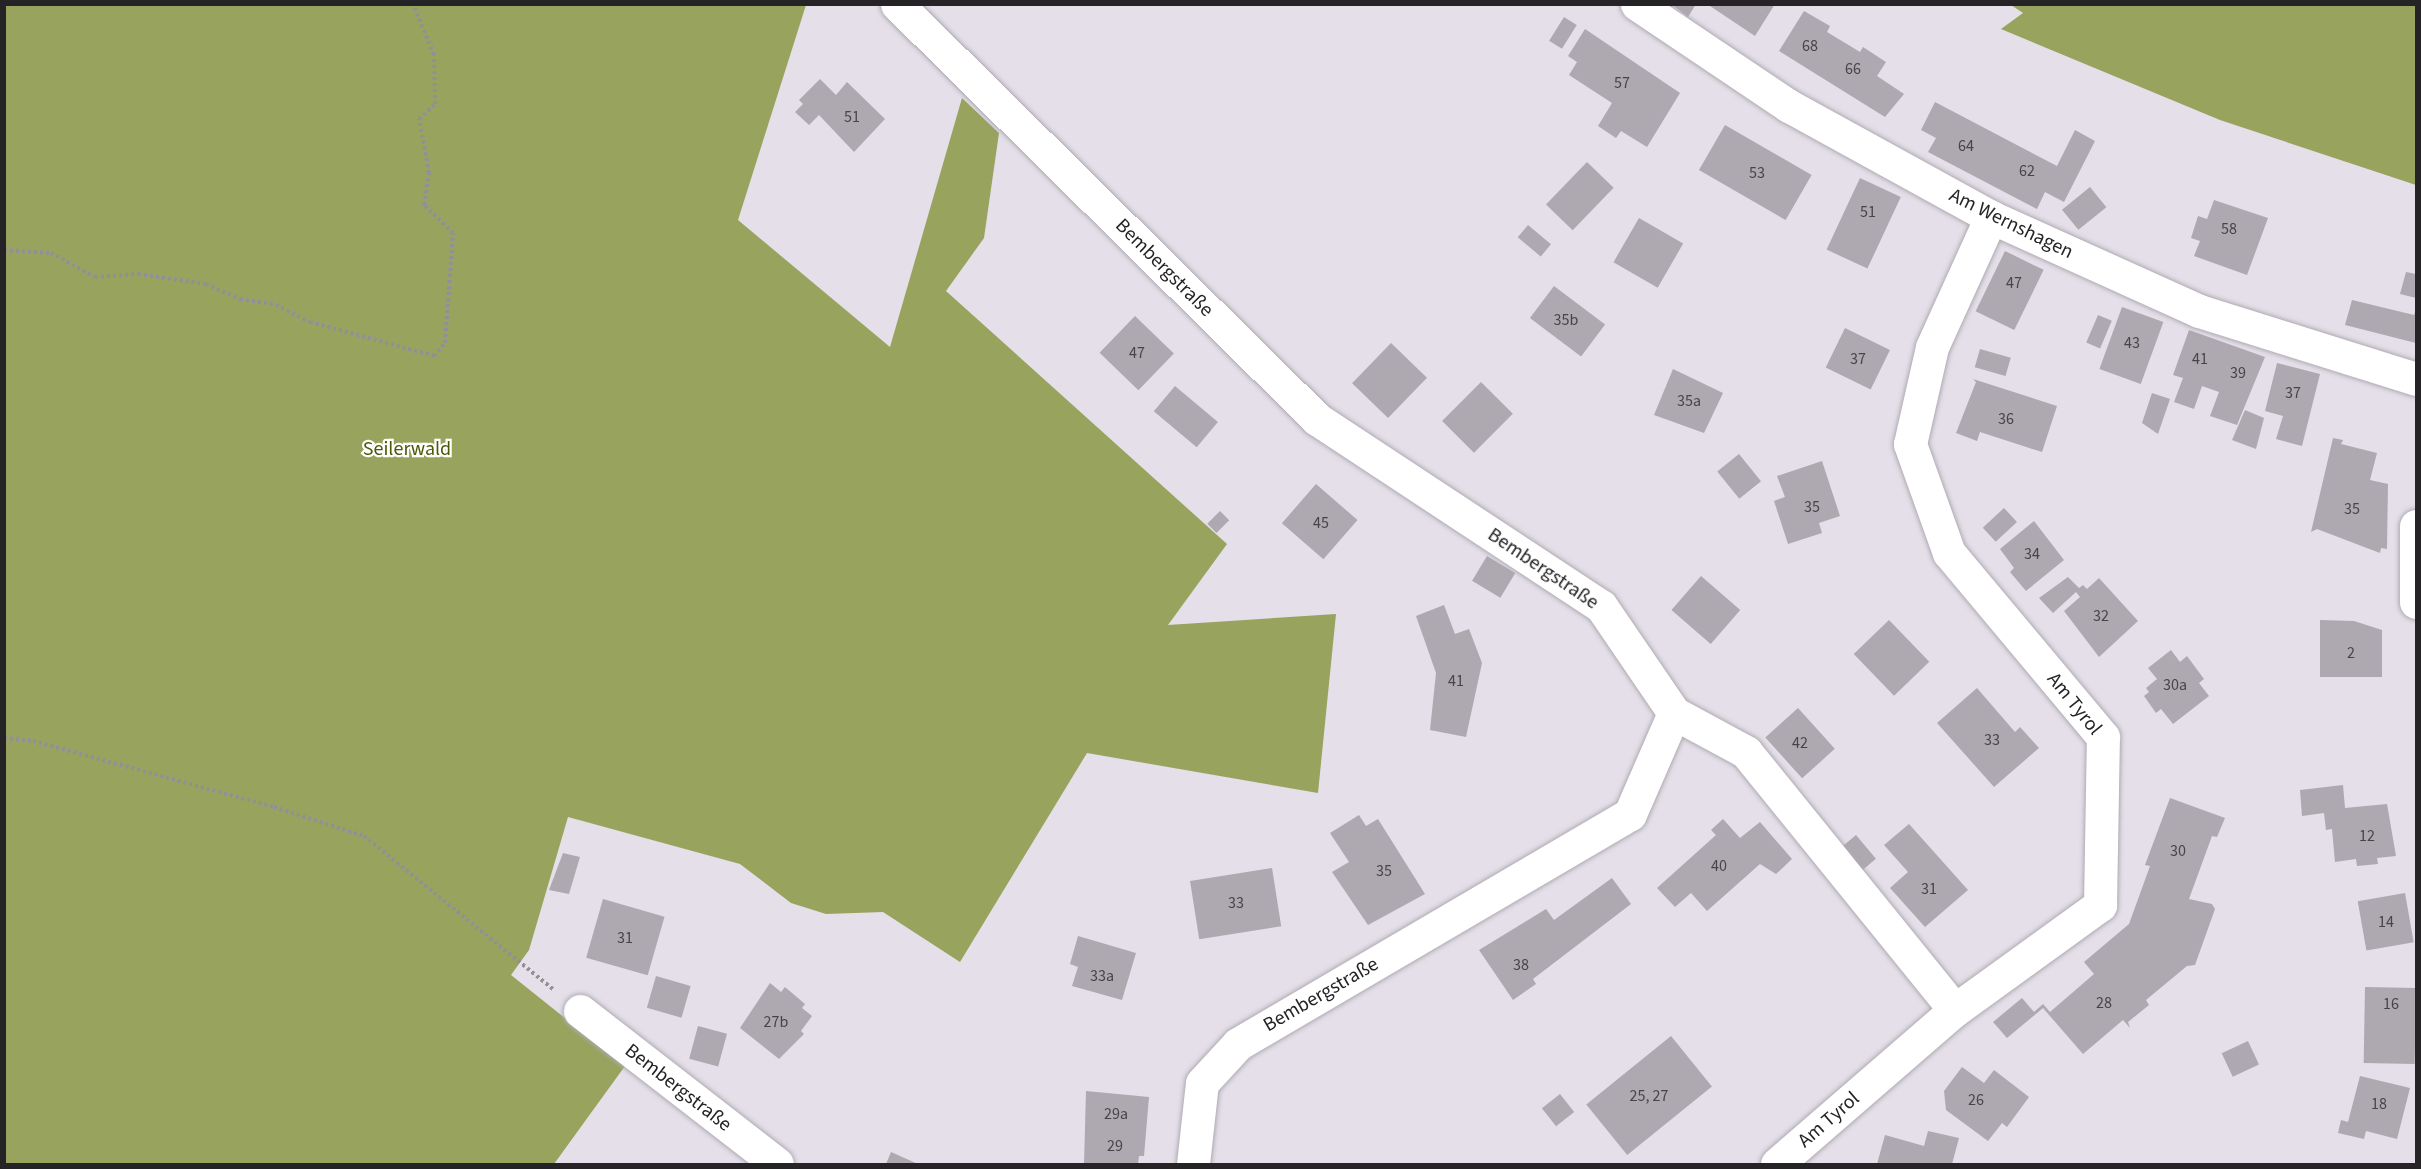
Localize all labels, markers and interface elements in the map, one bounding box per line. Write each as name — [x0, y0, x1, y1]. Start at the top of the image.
house number: 68 — [1802, 36, 1818, 56]
house number: 66 — [1845, 59, 1861, 79]
house number: 57 — [1614, 73, 1630, 93]
house number: 51 — [844, 107, 860, 127]
house number: 64 — [1958, 136, 1974, 156]
house number: 62 — [2019, 161, 2035, 181]
house number: 53 — [1749, 163, 1765, 183]
street label: Am Wernshagen — [1945, 184, 2077, 264]
house number: 51 — [1860, 202, 1876, 222]
street label: Bembergstraße — [1110, 214, 1218, 322]
house number: 58 — [2221, 219, 2237, 239]
house number: 47 — [2006, 273, 2022, 293]
house number: 35b — [1554, 310, 1578, 330]
house number: 43 — [2124, 333, 2140, 353]
house number: 47 — [1129, 343, 1145, 363]
house number: 37 — [1850, 349, 1866, 369]
house number: 41 — [2192, 349, 2208, 369]
house number: 39 — [2230, 363, 2246, 383]
house number: 37 — [2285, 383, 2301, 403]
house number: 35a — [1677, 391, 1701, 411]
house number: 36 — [1998, 409, 2014, 429]
park label: Seilerwald — [363, 437, 451, 461]
house number: 35 — [1804, 497, 1820, 517]
house number: 35 — [2344, 499, 2360, 519]
house number: 45 — [1313, 513, 1329, 533]
street label: Bembergstraße — [1483, 523, 1603, 615]
house number: 34 — [2024, 544, 2040, 564]
house number: 32 — [2093, 606, 2109, 626]
house number: 2 — [2347, 643, 2355, 663]
street label: Am Tyrol — [2042, 668, 2106, 740]
house number: 41 — [1448, 671, 1464, 691]
house number: 30a — [2163, 675, 2187, 695]
house number: 33 — [1984, 730, 2000, 750]
house number: 42 — [1792, 733, 1808, 753]
house number: 12 — [2359, 826, 2375, 846]
house number: 30 — [2170, 841, 2186, 861]
house number: 40 — [1711, 856, 1727, 876]
house number: 35 — [1376, 861, 1392, 881]
house number: 31 — [1921, 879, 1937, 899]
house number: 33 — [1228, 893, 1244, 913]
house number: 14 — [2378, 912, 2394, 932]
house number: 31 — [617, 928, 633, 948]
street label: Bembergstraße — [1259, 952, 1383, 1038]
house number: 38 — [1513, 955, 1529, 975]
house number: 33a — [1090, 966, 1114, 986]
house number: 28 — [2096, 993, 2112, 1013]
house number: 16 — [2383, 994, 2399, 1014]
house number: 27b — [764, 1012, 788, 1032]
street label: Bembergstraße — [620, 1039, 736, 1137]
house number: 25, 27 — [1630, 1086, 1668, 1106]
street label: Am Tyrol — [1793, 1087, 1865, 1153]
house number: 26 — [1968, 1090, 1984, 1110]
house number: 18 — [2371, 1094, 2387, 1114]
house number: 29a — [1104, 1104, 1128, 1124]
house number: 29 — [1107, 1136, 1123, 1156]

